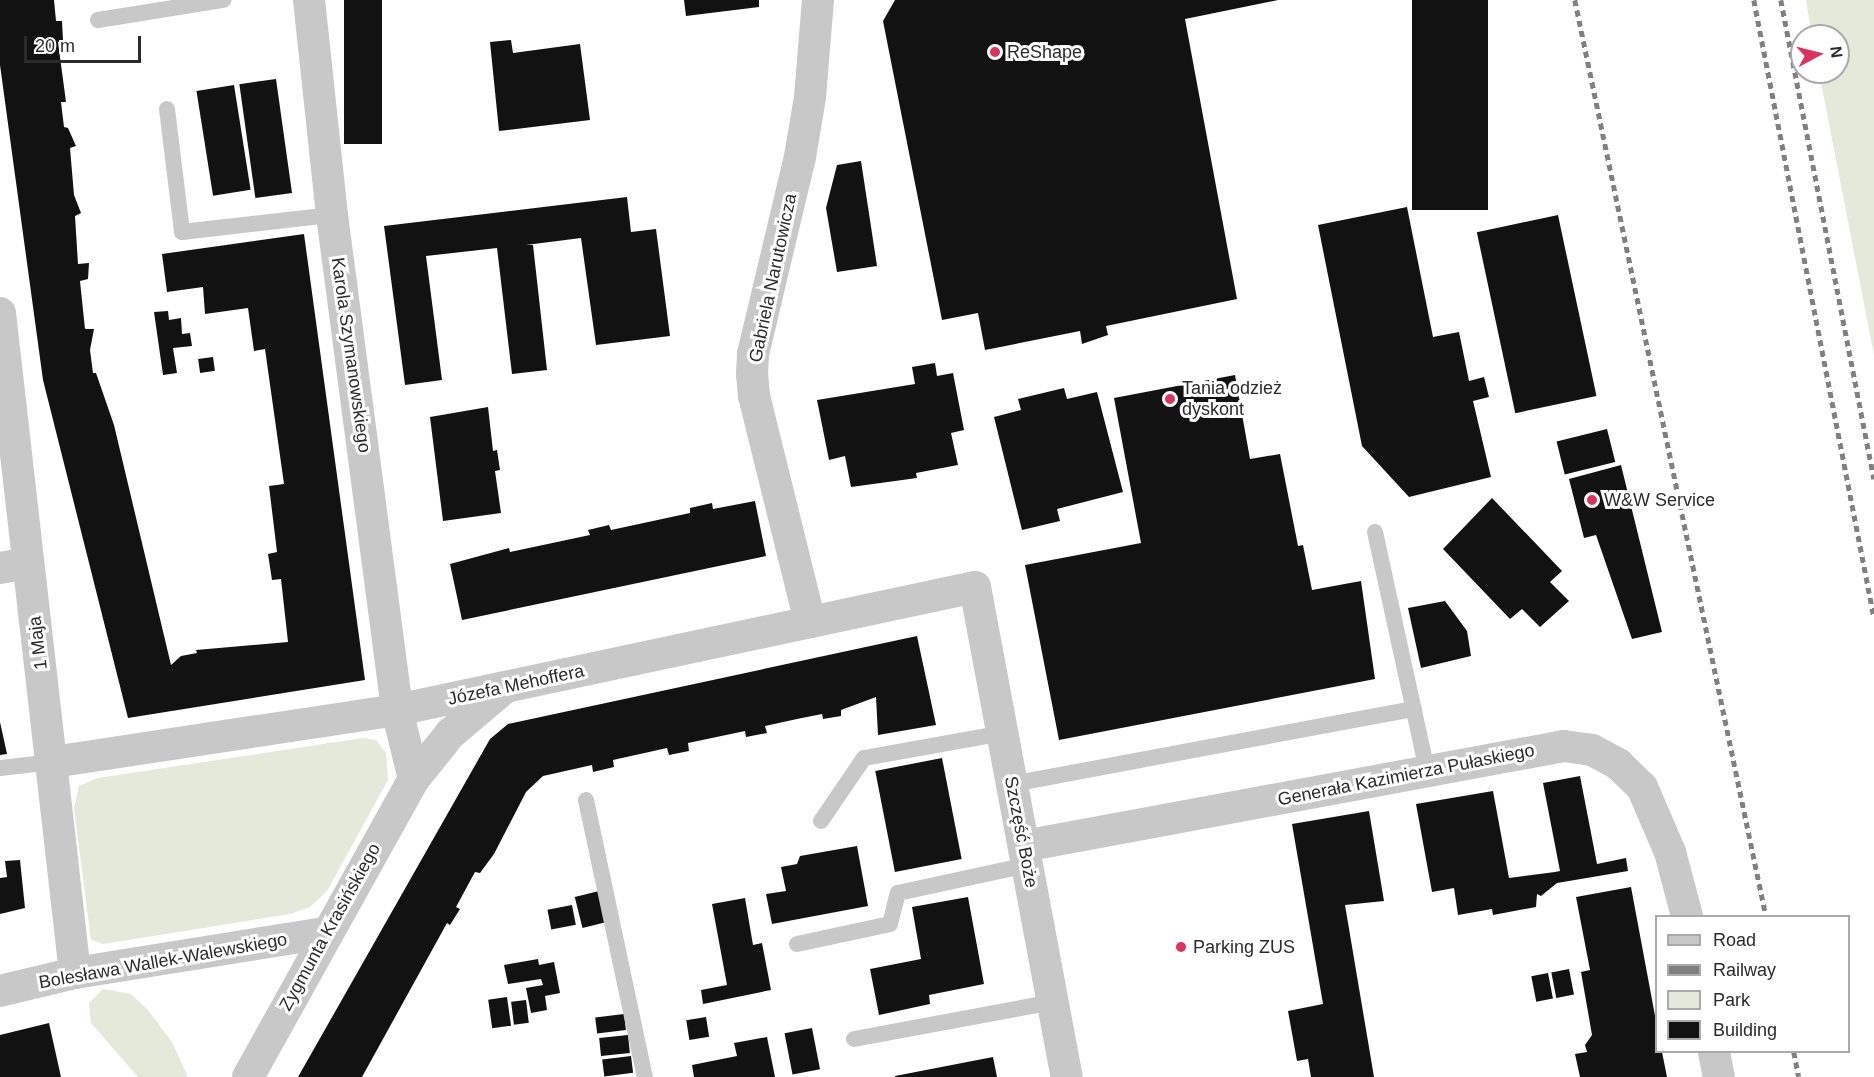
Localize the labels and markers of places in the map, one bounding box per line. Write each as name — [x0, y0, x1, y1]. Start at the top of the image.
place label: ReShape — [1007, 41, 1082, 63]
marker: ReShape — [988, 45, 1002, 59]
place label: Tania odzież dyskont — [1182, 378, 1282, 420]
marker: Tania odzież dyskont — [1163, 392, 1177, 406]
place label: W&W Service — [1604, 489, 1715, 511]
marker: W&W Service — [1585, 493, 1599, 507]
place label: Parking ZUS — [1193, 936, 1295, 958]
marker: Parking ZUS — [1174, 940, 1188, 954]

